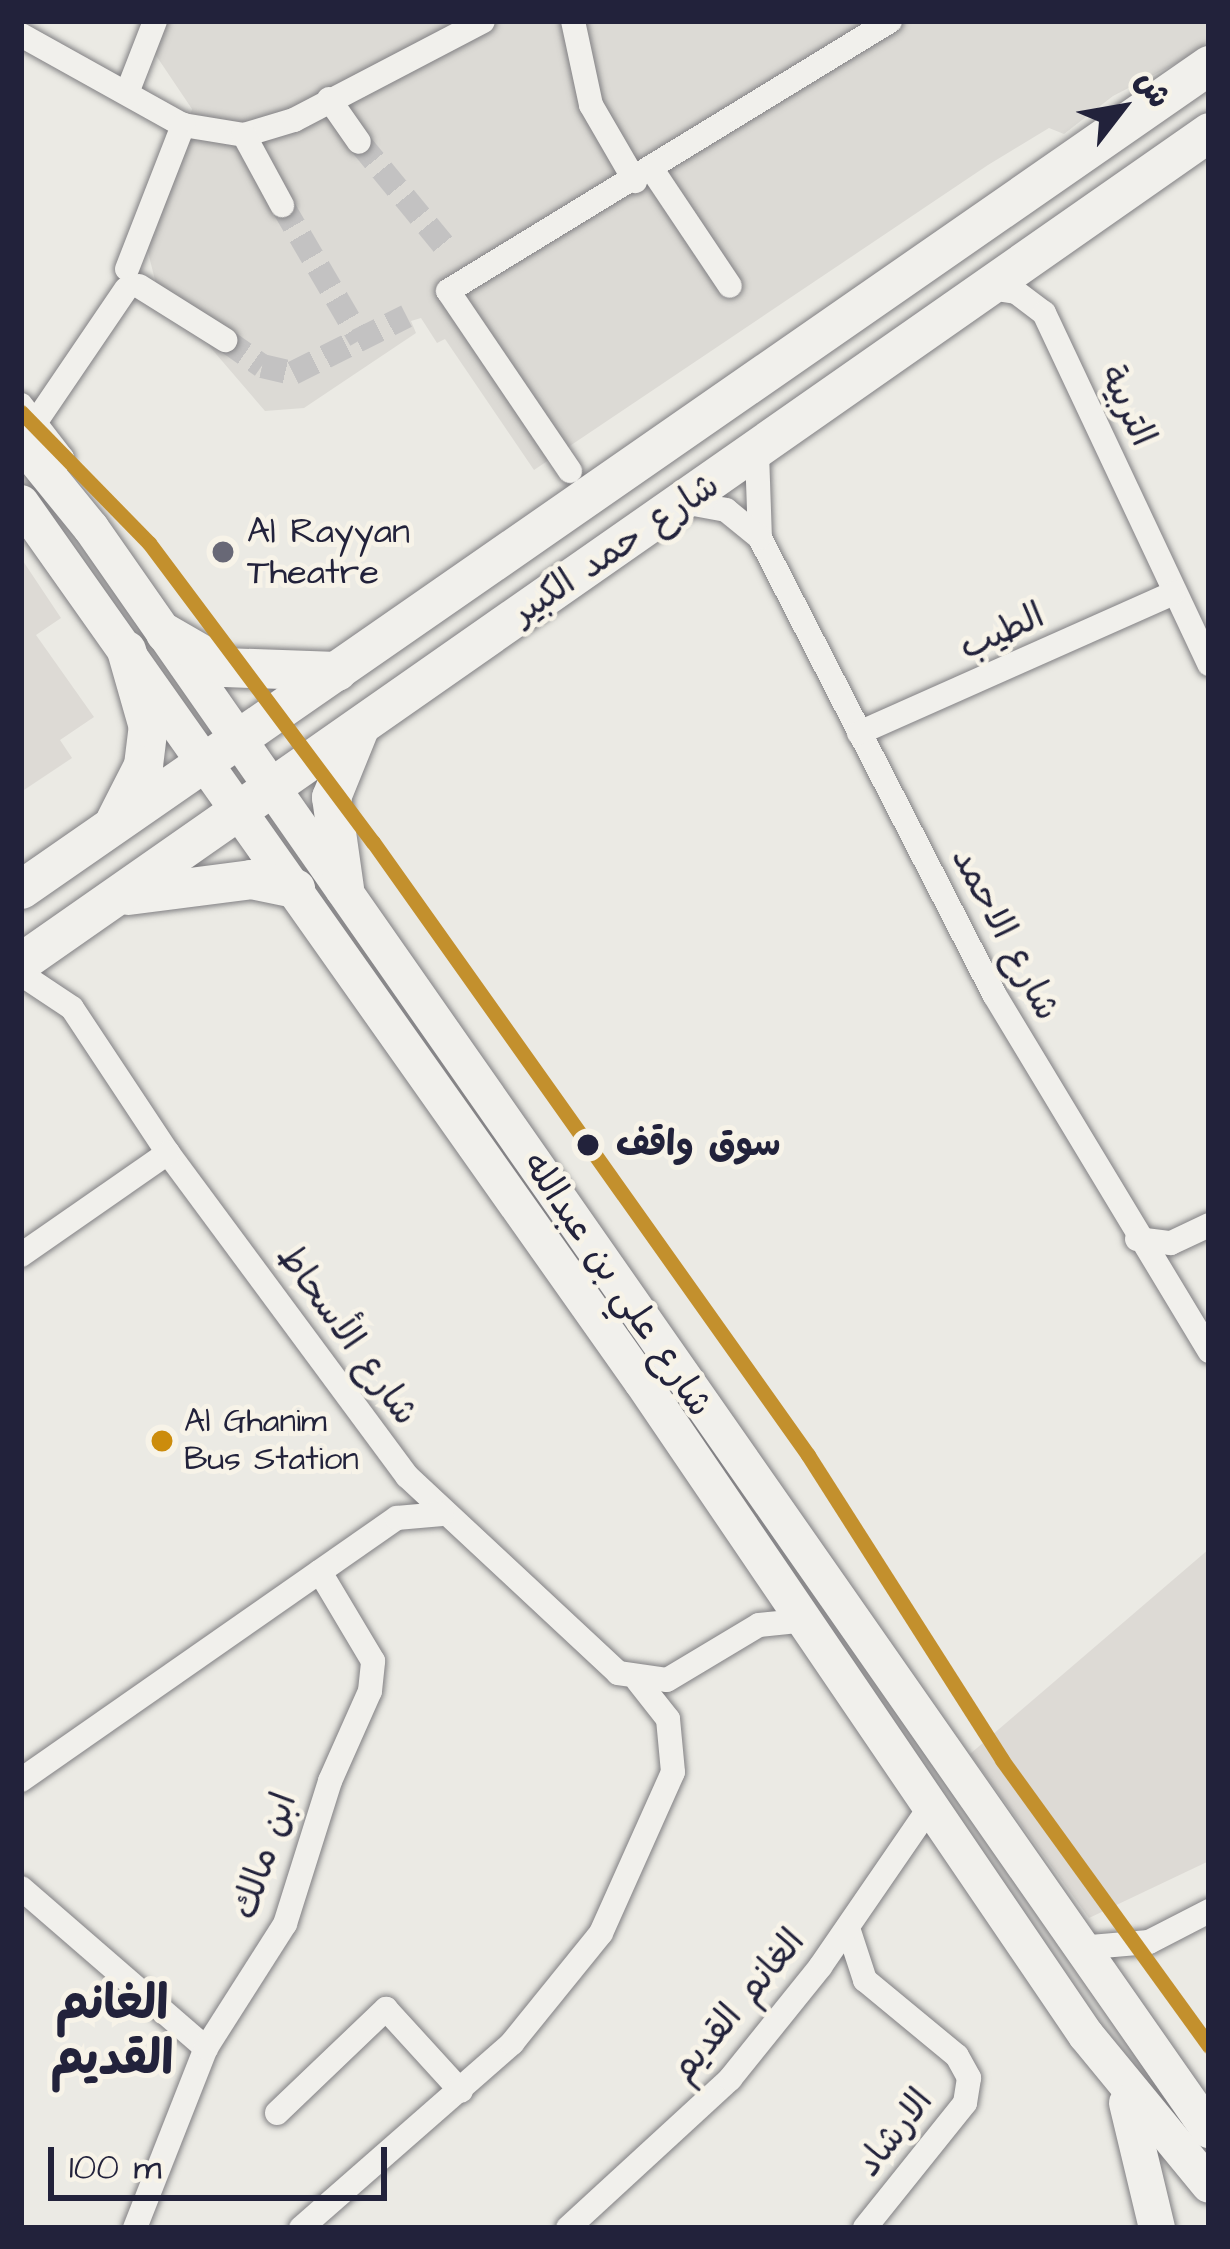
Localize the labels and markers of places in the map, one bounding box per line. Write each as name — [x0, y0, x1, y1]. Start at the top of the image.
place label: Al Rayyan Theatre — [247, 509, 410, 594]
marker: Al Rayyan Theatre — [210, 539, 236, 565]
place label: سوق واقف — [616, 1123, 781, 1167]
marker: سوق واقف — [571, 1128, 605, 1162]
place label: Al Ghanim Bus Station — [184, 1402, 359, 1480]
marker: Al Ghanim Bus Station — [151, 1430, 173, 1452]

